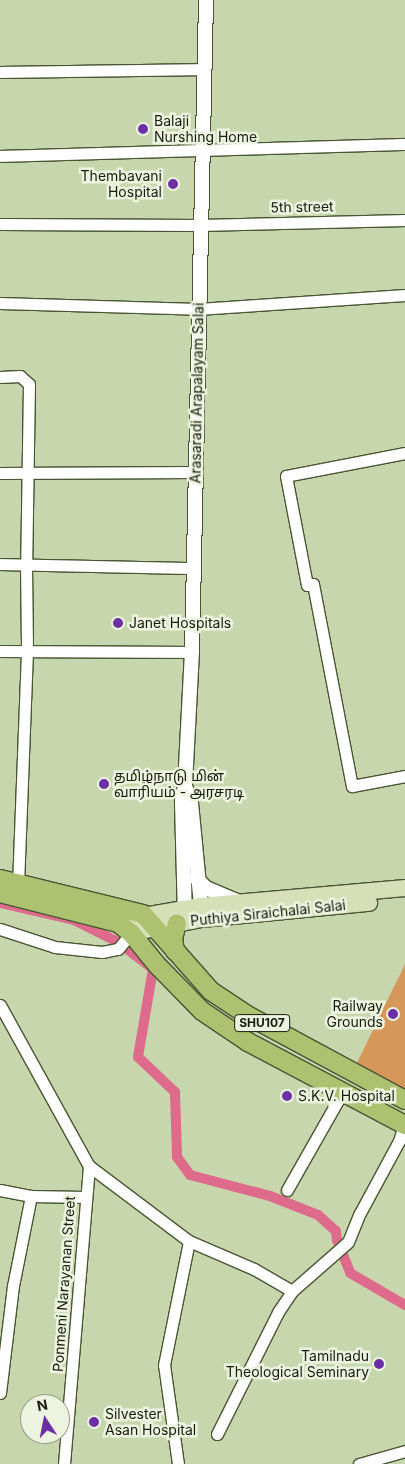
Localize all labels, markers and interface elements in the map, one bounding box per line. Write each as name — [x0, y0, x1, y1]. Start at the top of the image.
place label: Balaji Nurshing Home — [154, 113, 257, 146]
marker: Balaji Nurshing Home — [136, 122, 150, 136]
place label: Thembavani Hospital — [81, 168, 162, 200]
marker: Thembavani Hospital — [166, 177, 180, 191]
street label: 5th street — [270, 198, 334, 216]
street label: Arasaradi Arapalayam Salai — [187, 302, 207, 484]
place label: Janet Hospitals — [129, 615, 231, 631]
marker: Janet Hospitals — [111, 616, 125, 630]
place label: தமிழ்நாடு மின் வாரியம் - அரசரடி — [114, 768, 244, 800]
marker: தமிழ்நாடு மின் வாரியம் - அரசரடி — [98, 778, 110, 790]
street label: Puthiya Siraichalai Salai — [189, 896, 347, 930]
place label: Railway Grounds — [327, 998, 383, 1030]
marker: Railway Grounds — [387, 1008, 399, 1020]
road number: SHU107 — [233, 1014, 291, 1032]
place label: S.K.V. Hospital — [298, 1088, 395, 1104]
marker: S.K.V. Hospital — [280, 1089, 294, 1103]
street label: Ponmeni Narayanan Street — [49, 1195, 79, 1373]
place label: Tamilnadu Theological Seminary — [226, 1348, 369, 1380]
marker: Tamilnadu Theological Seminary — [373, 1358, 385, 1370]
north arrow — [20, 1394, 70, 1444]
text: N — [35, 1395, 49, 1414]
place label: Silvester Asan Hospital — [105, 1406, 196, 1438]
marker: Silvester Asan Hospital — [87, 1415, 101, 1429]

